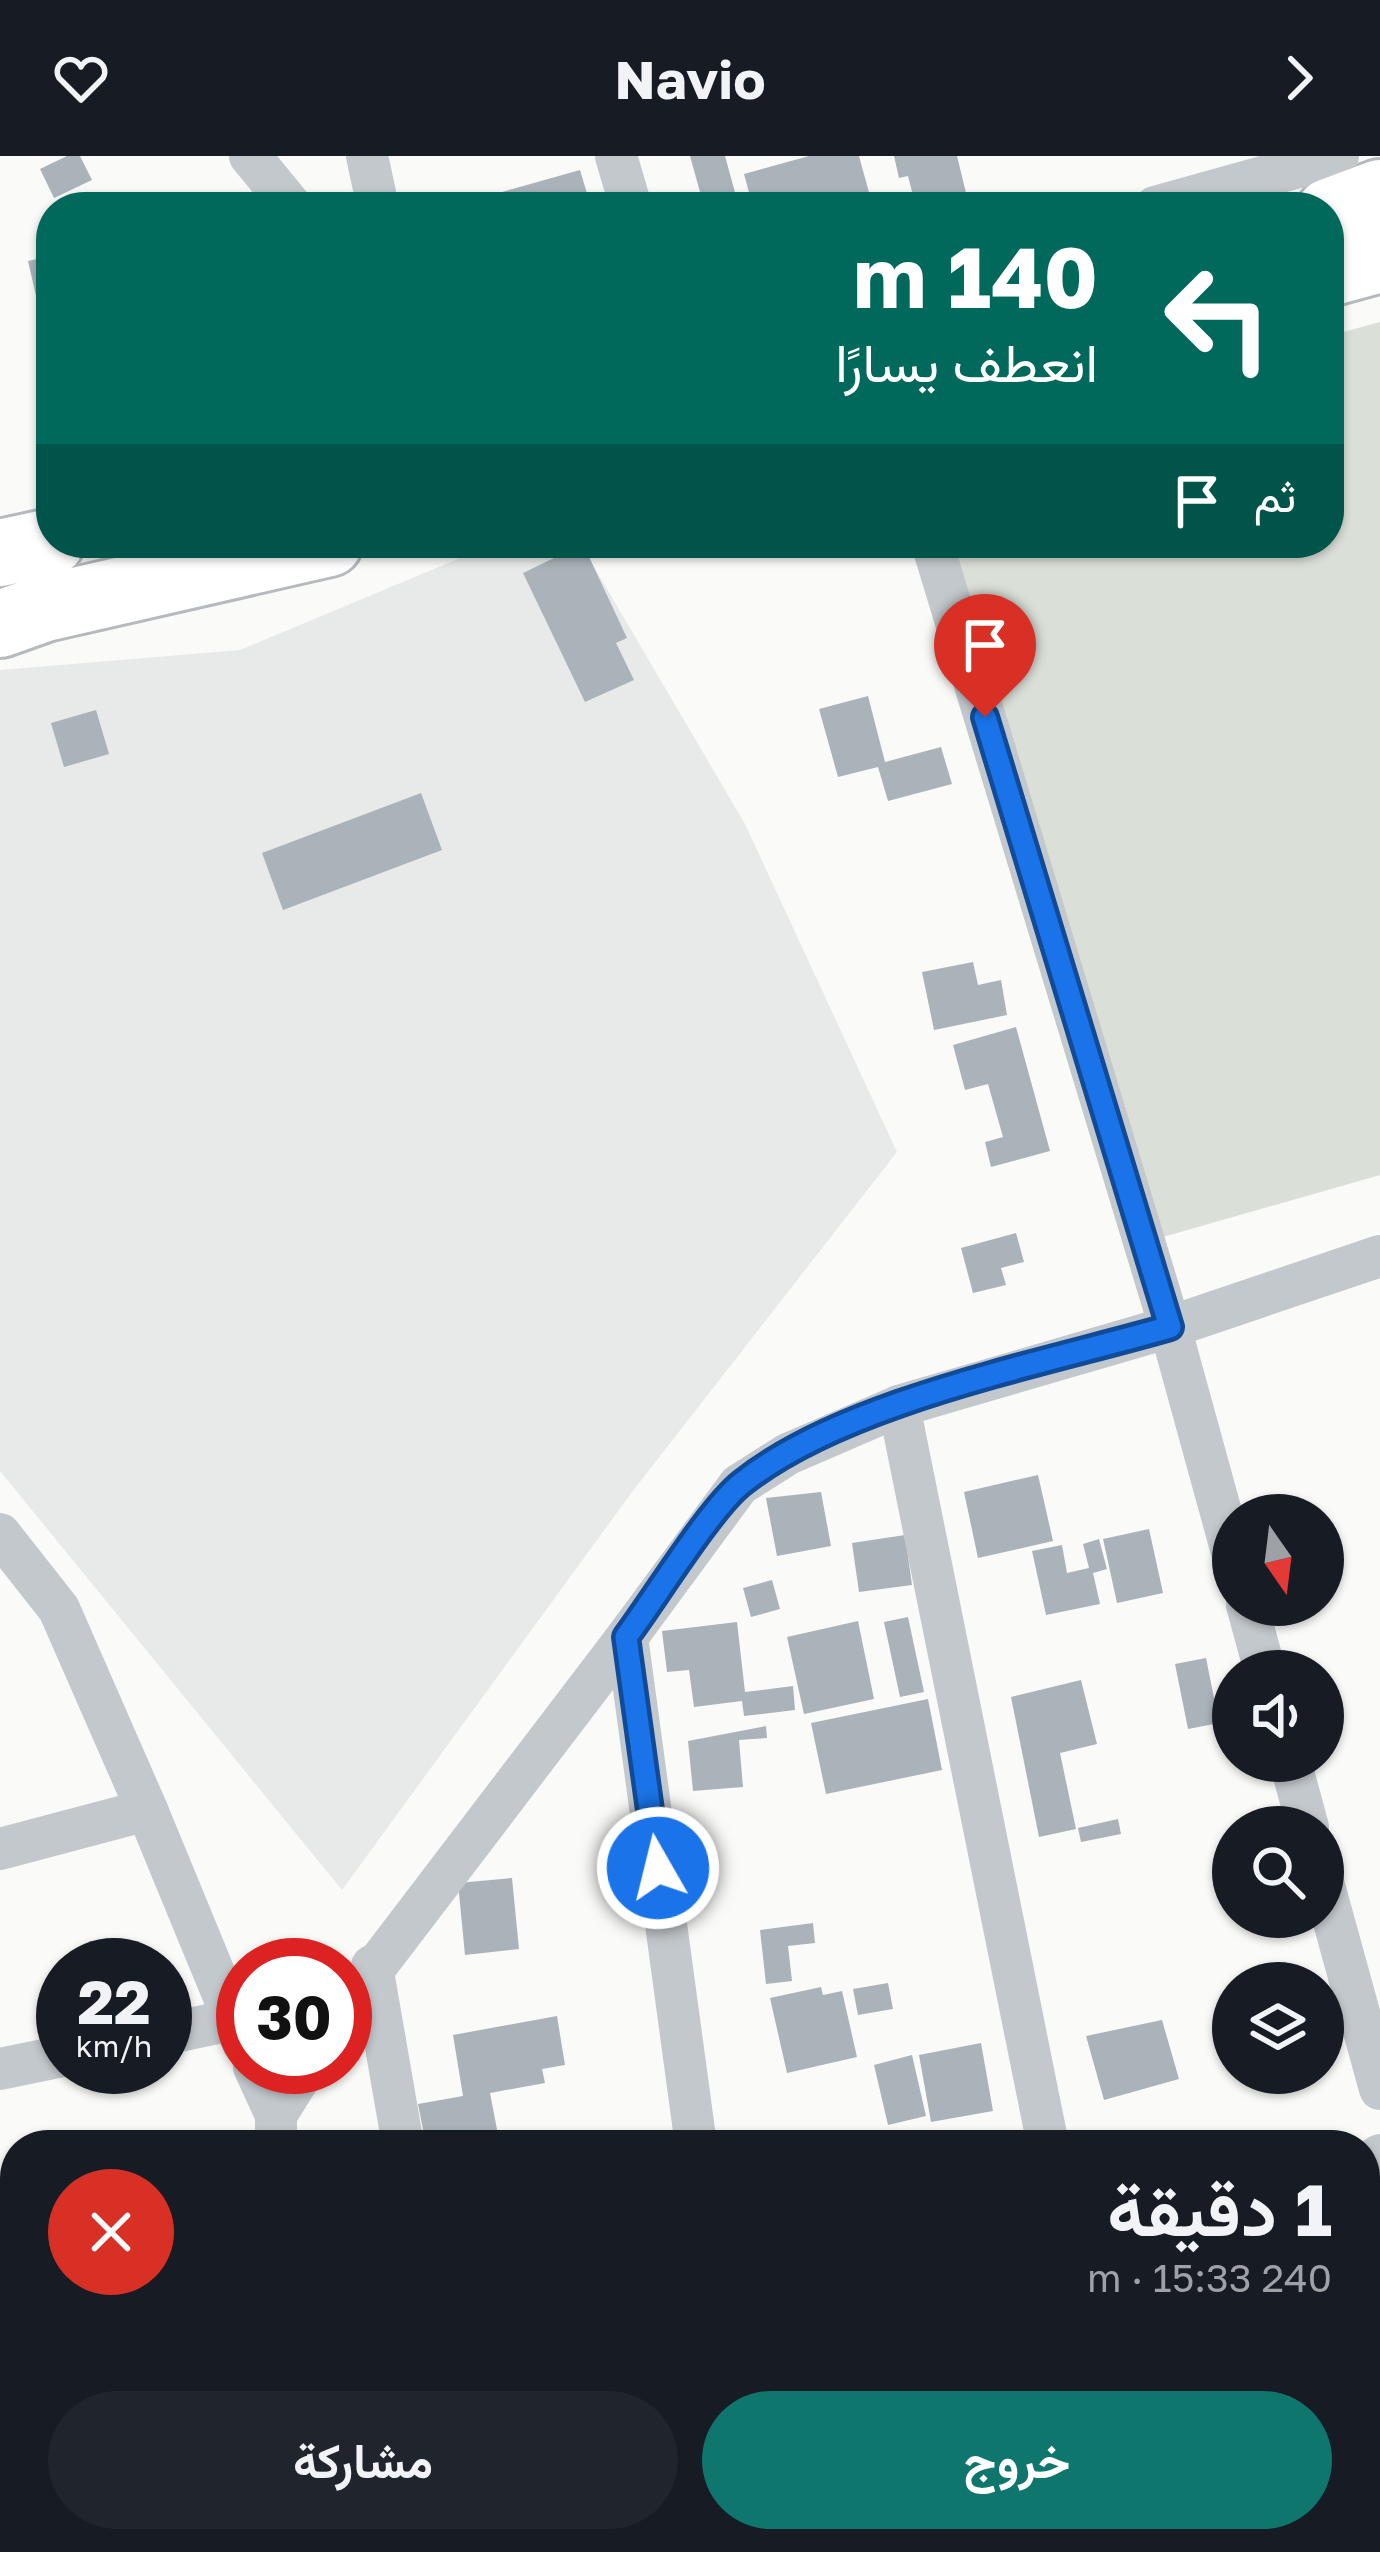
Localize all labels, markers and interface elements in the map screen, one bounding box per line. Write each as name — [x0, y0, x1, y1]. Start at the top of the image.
icon: heart — [48, 45, 114, 111]
icon: forward — [1266, 45, 1332, 111]
text: Navio — [614, 46, 766, 111]
text: 140 m — [853, 226, 1098, 326]
icon: left — [1140, 240, 1296, 396]
text: انعطف يسارًا — [835, 329, 1098, 394]
icon: arrive — [1164, 468, 1230, 534]
text: ثم — [1254, 468, 1296, 522]
pin — [934, 594, 1036, 717]
icon: arrive — [952, 612, 1018, 678]
north arrow — [1212, 1494, 1344, 1626]
map controls — [1212, 1494, 1344, 2094]
button: sound — [1212, 1650, 1344, 1782]
position arrow — [595, 1805, 721, 1931]
button: search — [1212, 1806, 1344, 1938]
speed limit sign: 30 — [216, 1938, 372, 2094]
button: layers — [1212, 1962, 1344, 2094]
text: 22 — [77, 1965, 151, 2037]
text: km/h — [76, 2028, 152, 2064]
text: 1 دقيقة — [1107, 2165, 1332, 2252]
button: close — [48, 2169, 174, 2295]
text: 240 m · 15:33 — [1087, 2254, 1332, 2301]
button: مشاركة — [48, 2391, 678, 2529]
button: خروج — [702, 2391, 1332, 2529]

